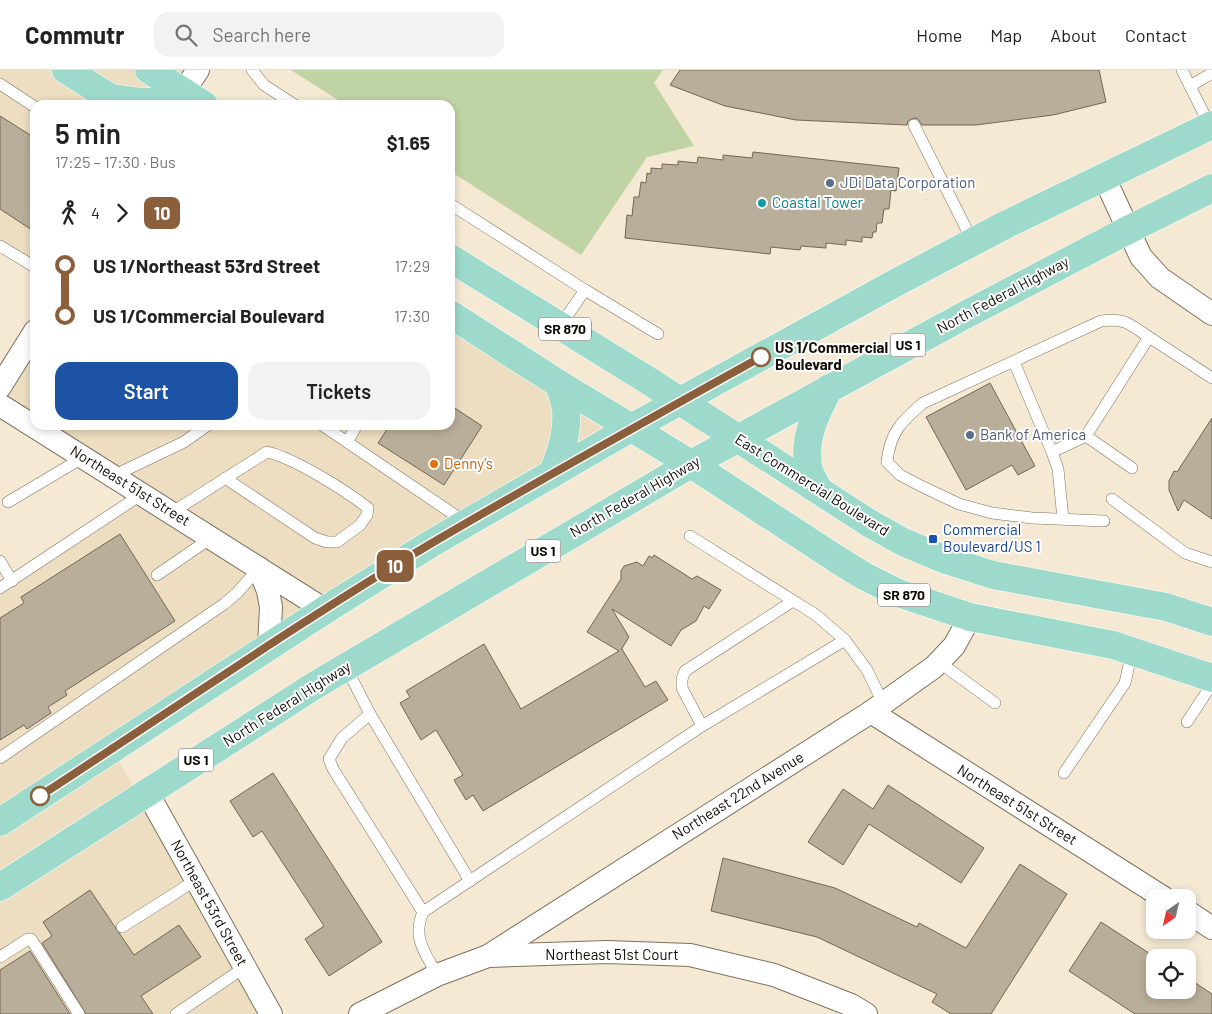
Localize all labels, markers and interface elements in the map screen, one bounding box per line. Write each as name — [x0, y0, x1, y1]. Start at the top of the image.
search box — [154, 12, 504, 57]
text: Commutr — [25, 20, 124, 49]
icon: search — [172, 21, 200, 49]
text: Search here — [212, 23, 311, 46]
text: Home — [916, 24, 962, 46]
text: Map — [990, 24, 1022, 46]
text: About — [1050, 24, 1097, 46]
text: Contact — [1125, 24, 1187, 46]
text: 5 min — [55, 116, 121, 150]
text: $1.65 — [387, 131, 430, 154]
text: 17:25 – 17:30 · Bus — [55, 152, 176, 171]
place label: JDi Data Corporation — [840, 173, 975, 191]
marker: JDi Data Corporation — [824, 177, 836, 189]
place label: Coastal Tower — [772, 193, 864, 211]
marker: Coastal Tower — [756, 197, 768, 209]
icon: walk — [55, 199, 83, 227]
icon: forward — [108, 199, 136, 227]
text: 10 — [154, 202, 170, 224]
text: 4 — [91, 203, 100, 222]
street label: North Federal Highway — [933, 252, 1072, 337]
text: US 1/Northeast 53rd Street — [93, 254, 320, 277]
text: 17:29 — [394, 256, 430, 275]
text: US 1/Commercial Boulevard — [93, 304, 324, 327]
text: 17:30 — [394, 306, 430, 325]
road number: SR 870 — [539, 318, 591, 340]
road number: US 1 — [890, 334, 926, 356]
place label: US 1/Commercial Boulevard — [775, 338, 888, 373]
marker: US 1/Commercial Boulevard — [751, 347, 771, 367]
button: Start — [55, 362, 238, 420]
button: Tickets — [248, 362, 430, 420]
place label: Bank of America — [980, 425, 1086, 443]
street label: East Commercial Boulevard — [732, 429, 893, 539]
marker: Bank of America — [964, 429, 976, 441]
street label: Northeast 51st Street — [67, 441, 194, 529]
street label: North Federal Highway — [566, 452, 703, 541]
place label: Denny's — [444, 454, 493, 472]
marker: Denny's — [428, 458, 440, 470]
place label: Commercial Boulevard/US 1 — [943, 520, 1041, 555]
marker: Commercial Boulevard/US 1 — [927, 533, 939, 545]
road number: US 1 — [526, 540, 560, 562]
line badge: 10 — [372, 550, 418, 582]
text: 10 — [387, 555, 403, 577]
road number: SR 870 — [878, 584, 930, 606]
street label: North Federal Highway — [219, 657, 354, 750]
street label: Northeast 22nd Avenue — [668, 747, 807, 843]
road number: US 1 — [178, 748, 214, 772]
street label: Northeast 51st Street — [954, 760, 1081, 848]
unlabelled marker — [30, 786, 50, 806]
street label: Northeast 53rd Street — [168, 836, 252, 969]
north arrow — [1146, 889, 1196, 939]
map controls — [1146, 889, 1196, 999]
street label: Northeast 51st Court — [545, 945, 679, 963]
button: locate — [1146, 949, 1196, 999]

